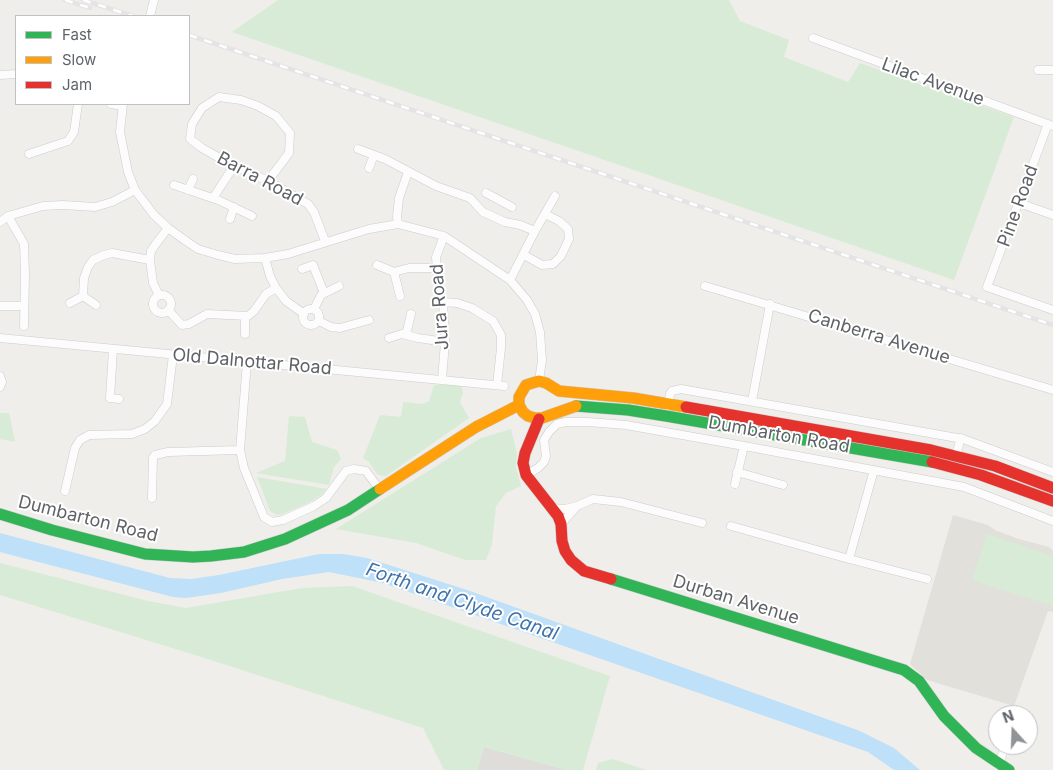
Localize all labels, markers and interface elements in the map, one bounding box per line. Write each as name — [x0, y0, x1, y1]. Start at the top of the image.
legend — [15, 15, 190, 105]
text: Fast — [62, 25, 92, 44]
text: Slow — [62, 50, 96, 69]
street label: Lilac Avenue — [879, 53, 987, 111]
text: Jam — [62, 75, 92, 94]
street label: Barra Road — [213, 147, 307, 211]
street label: Pine Road — [993, 162, 1043, 250]
street label: Jura Road — [426, 263, 454, 351]
street label: Canberra Avenue — [805, 305, 953, 369]
street label: Old Dalnottar Road — [171, 344, 333, 380]
street label: Dumbarton Road — [707, 412, 851, 458]
street label: Dumbarton Road — [16, 491, 160, 547]
water label: Forth and Clyde Canal — [363, 558, 561, 646]
street label: Durban Avenue — [670, 571, 802, 629]
north arrow — [988, 705, 1038, 755]
text: N — [1000, 707, 1016, 726]

